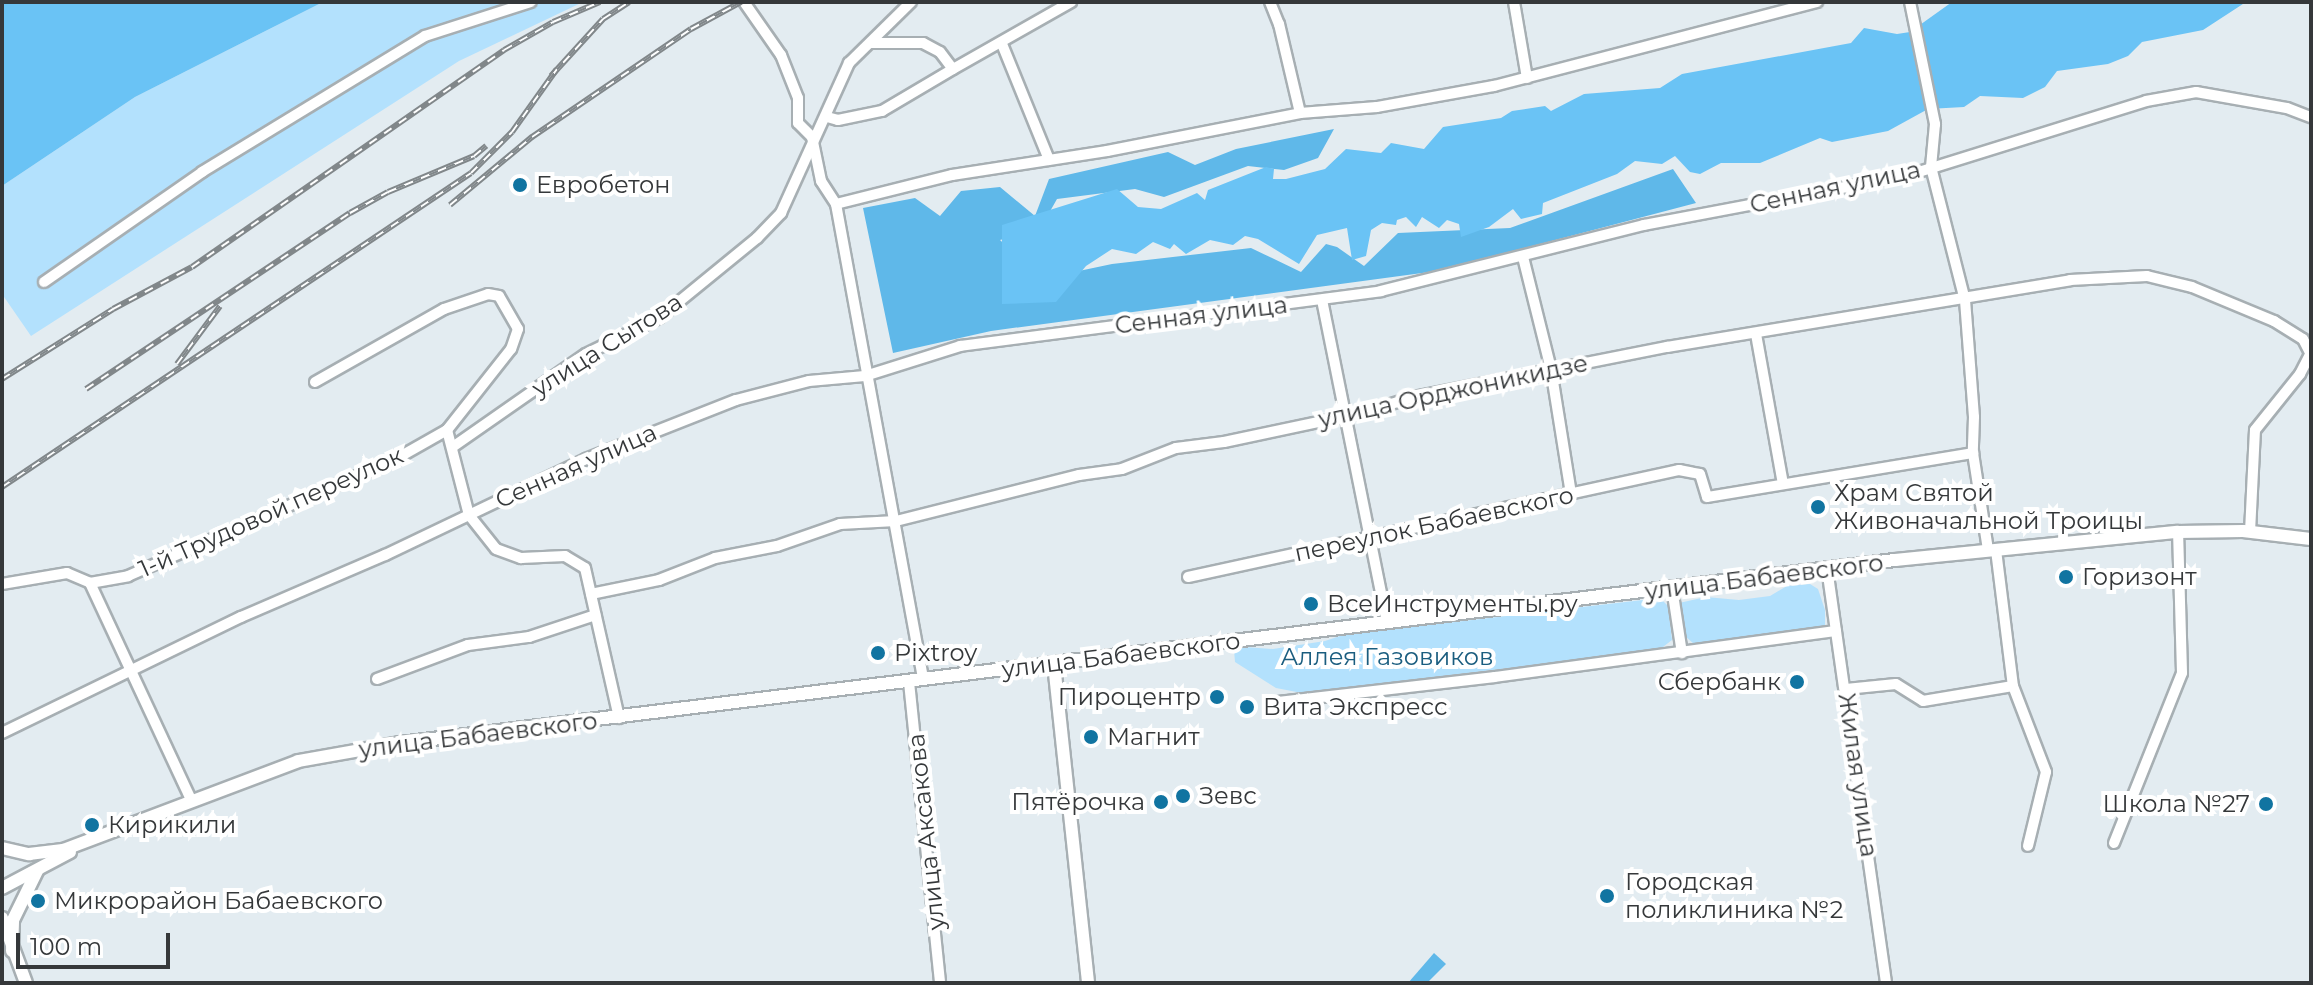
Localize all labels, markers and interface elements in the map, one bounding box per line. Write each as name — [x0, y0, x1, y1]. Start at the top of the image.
street label: Сенная улица — [1747, 155, 1923, 219]
place label: Евробетон — [536, 171, 670, 199]
marker: Евробетон — [511, 176, 529, 194]
street label: улица Сытова — [526, 287, 688, 403]
street label: Сенная улица — [1113, 290, 1289, 340]
street label: улица Орджоникидзе — [1316, 348, 1590, 434]
street label: Сенная улица — [491, 418, 661, 514]
street label: 1-й Трудовой переулок — [134, 441, 408, 583]
place label: Храм Святой Живоначальной Троицы — [1834, 479, 2143, 535]
street label: переулок Бабаевского — [1292, 480, 1576, 568]
marker: Храм Святой Живоначальной Троицы — [1809, 498, 1827, 516]
street label: улица Бабаевского — [1643, 548, 1885, 606]
place label: Горизонт — [2082, 563, 2197, 591]
marker: Горизонт — [2057, 568, 2075, 586]
place label: ВсеИнструменты.ру — [1327, 590, 1578, 618]
marker: ВсеИнструменты.ру — [1302, 595, 1320, 613]
street label: улица Бабаевского — [1000, 626, 1242, 684]
place label: Pixtroy — [894, 639, 977, 667]
park label: Аллея Газовиков — [1280, 643, 1494, 671]
marker: Pixtroy — [869, 644, 887, 662]
place label: Сбербанк — [1658, 668, 1781, 696]
marker: Сбербанк — [1788, 673, 1806, 691]
place label: Пироцентр — [1058, 683, 1201, 711]
marker: Пироцентр — [1208, 688, 1226, 706]
street label: Жилая улица — [1832, 691, 1884, 859]
place label: Вита Экспресс — [1263, 693, 1447, 721]
marker: Вита Экспресс — [1238, 698, 1256, 716]
street label: улица Бабаевского — [357, 706, 599, 764]
place label: Магнит — [1107, 723, 1200, 751]
marker: Магнит — [1082, 728, 1100, 746]
street label: улица Аксакова — [901, 732, 951, 932]
place label: Зевс — [1199, 782, 1257, 810]
marker: Зевс — [1174, 787, 1192, 805]
place label: Пятёрочка — [1011, 788, 1145, 816]
place label: Школа №27 — [2103, 790, 2250, 818]
marker: Пятёрочка — [1152, 793, 1170, 811]
marker: Школа №27 — [2257, 795, 2275, 813]
place label: Кирикили — [108, 811, 236, 839]
marker: Кирикили — [83, 816, 101, 834]
place label: Городская поликлиника №2 — [1625, 868, 1843, 924]
marker: Городская поликлиника №2 — [1596, 885, 1618, 907]
place label: Микрорайон Бабаевского — [54, 887, 383, 915]
marker: Микрорайон Бабаевского — [29, 892, 47, 910]
scale bar — [20, 917, 174, 967]
text: 100 m — [30, 932, 102, 961]

